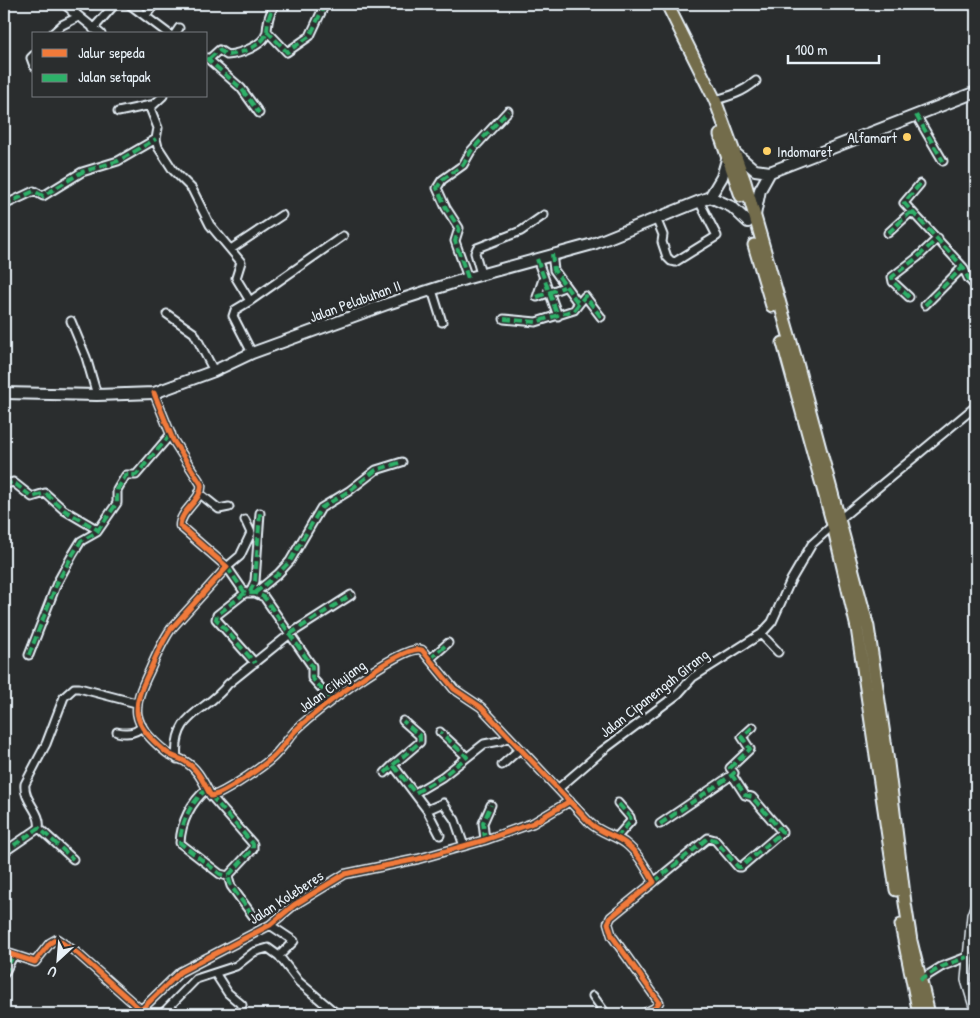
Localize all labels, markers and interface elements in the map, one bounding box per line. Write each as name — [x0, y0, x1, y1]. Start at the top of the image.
legend — [32, 32, 208, 98]
scale bar — [788, 32, 879, 64]
text: 100 m — [795, 39, 828, 60]
text: Jalur sepeda — [78, 42, 145, 63]
text: Jalan setapak — [78, 66, 151, 87]
place label: Alfamart — [847, 127, 898, 148]
marker: Alfamart — [901, 131, 913, 143]
place label: Indomaret — [777, 141, 833, 162]
marker: Indomaret — [761, 145, 773, 157]
street label: Jalan Pelabuhan II — [306, 275, 404, 327]
street label: Jalan Cipanengah Girang — [595, 644, 713, 742]
street label: Jalan Cikujang — [294, 654, 370, 717]
street label: Jalan Koleberes — [245, 865, 328, 929]
north arrow — [32, 936, 82, 986]
text: U — [44, 962, 60, 982]

